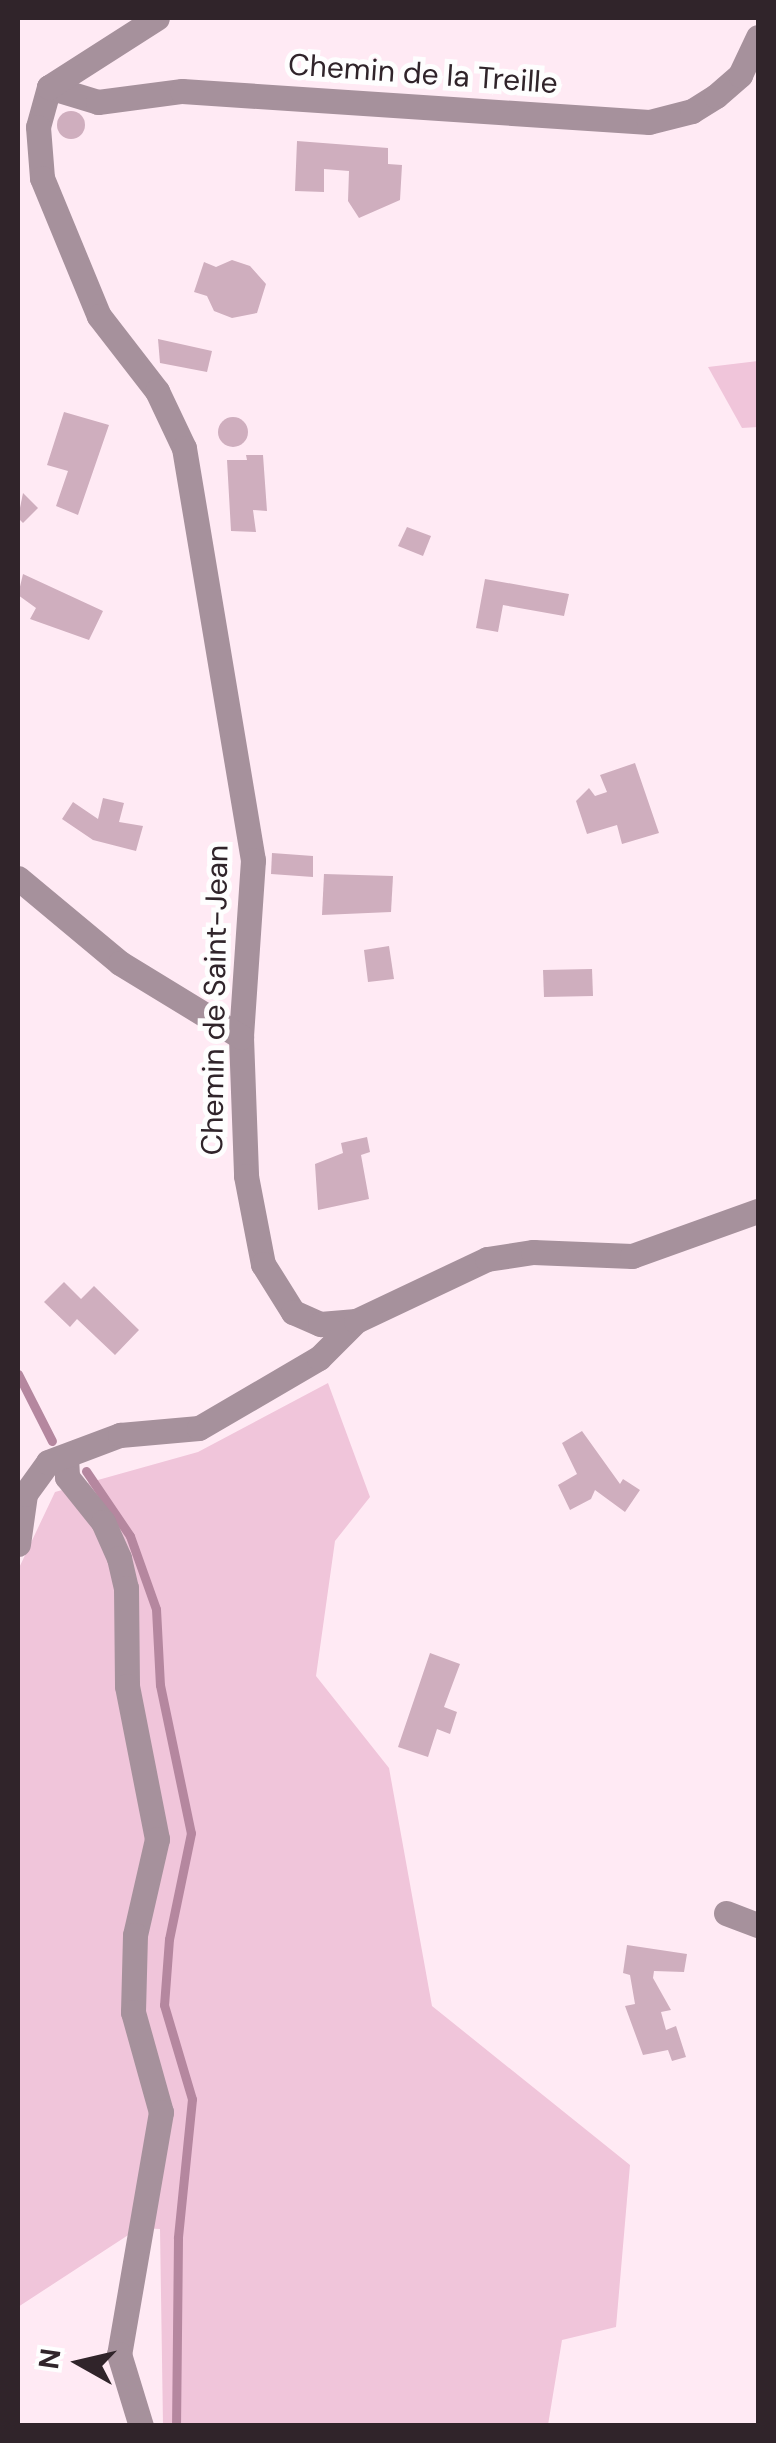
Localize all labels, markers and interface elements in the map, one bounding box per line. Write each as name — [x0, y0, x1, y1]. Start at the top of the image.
street label: Chemin de la Treille — [287, 47, 559, 101]
street label: Chemin de Saint-Jean — [194, 844, 236, 1156]
north arrow — [30, 2313, 130, 2413]
text: N — [30, 2346, 70, 2371]

